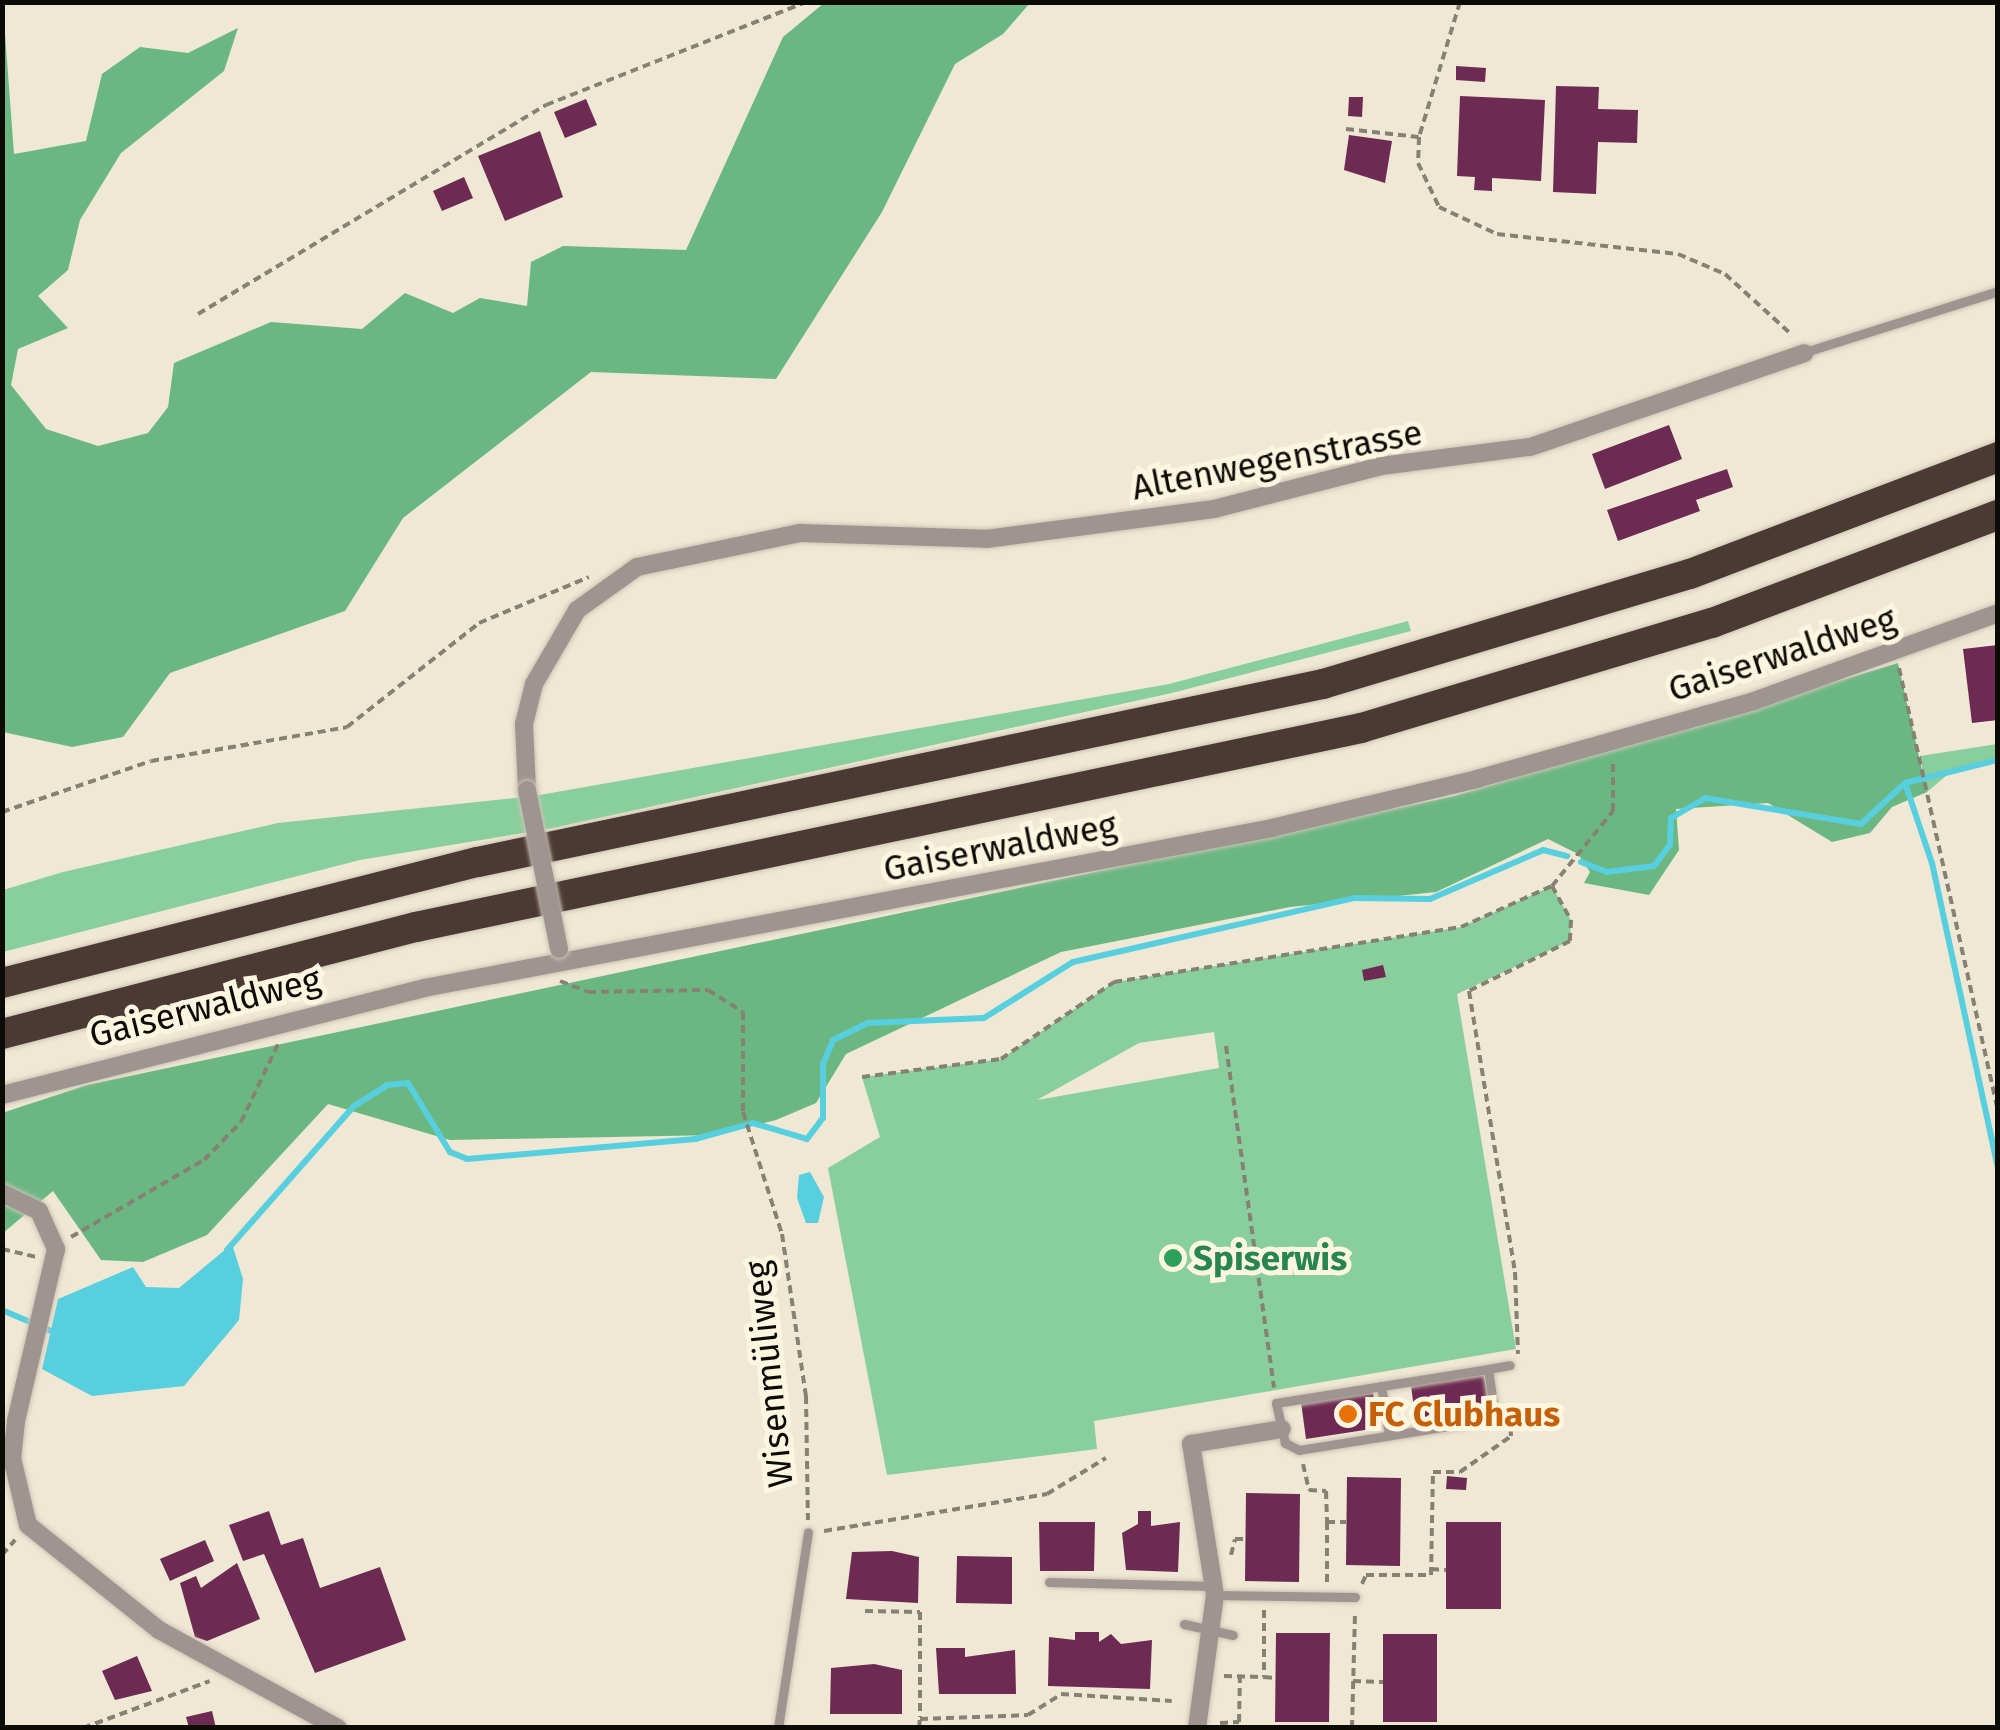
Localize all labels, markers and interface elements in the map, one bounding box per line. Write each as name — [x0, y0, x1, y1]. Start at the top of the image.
street label: Altenwegenstrasse — [1128, 411, 1426, 509]
street label: Gaiserwaldweg — [1663, 597, 1901, 711]
street label: Gaiserwaldweg — [880, 804, 1120, 890]
street label: Gaiserwaldweg — [85, 958, 325, 1056]
place label: Spiserwis — [1193, 1237, 1347, 1279]
marker: Spiserwis — [1162, 1247, 1184, 1269]
street label: Wisenmüliweg — [736, 1259, 802, 1489]
place label: FC Clubhaus — [1368, 1393, 1560, 1435]
marker: FC Clubhaus — [1337, 1403, 1359, 1425]

